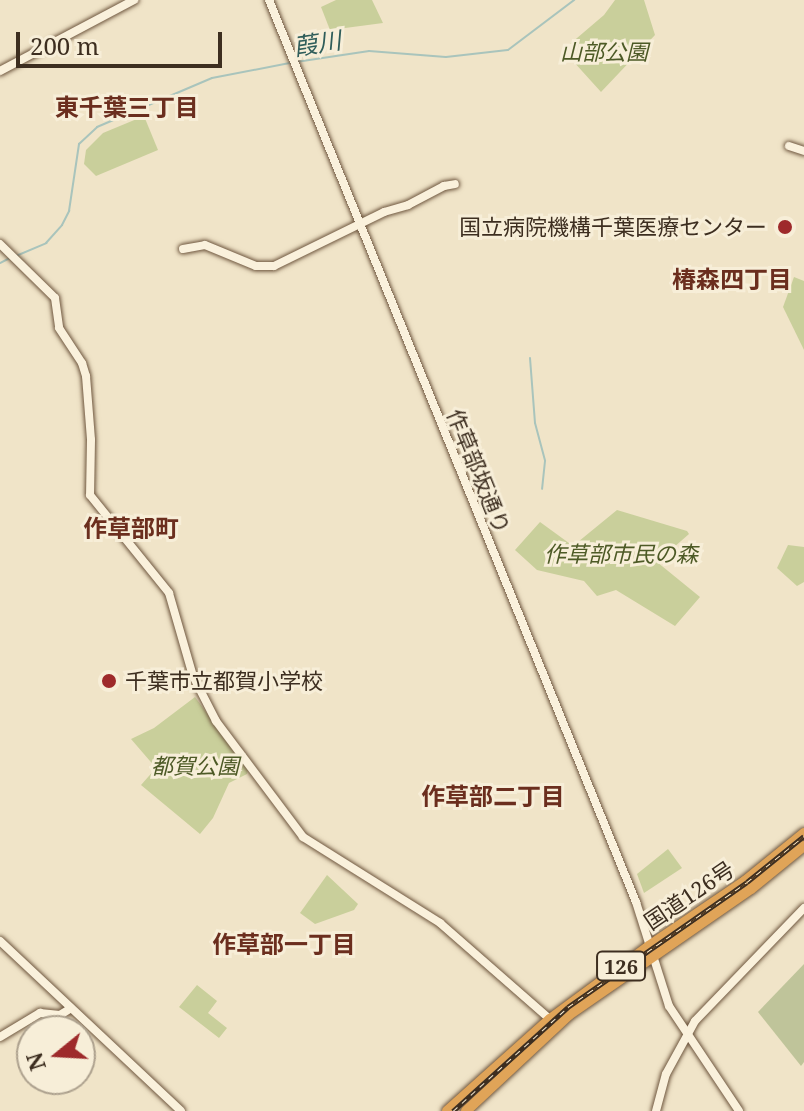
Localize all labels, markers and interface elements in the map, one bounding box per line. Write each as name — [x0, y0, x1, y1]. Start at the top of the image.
scale bar — [20, 16, 226, 66]
water label: 葭川 — [291, 25, 343, 61]
text: 200 m — [30, 29, 99, 62]
park label: 山部公園 — [560, 39, 648, 65]
district label: 東千葉三丁目 — [55, 93, 199, 121]
place label: 国立病院機構千葉医療センター — [459, 214, 767, 240]
marker: 国立病院機構千葉医療センター — [774, 216, 796, 238]
district label: 椿森四丁目 — [672, 265, 792, 293]
street label: 作草部坂通り — [442, 405, 516, 537]
district label: 作草部町 — [83, 514, 179, 542]
park label: 作草部市民の森 — [544, 541, 698, 567]
place label: 千葉市立都賀小学校 — [125, 668, 323, 694]
marker: 千葉市立都賀小学校 — [100, 672, 118, 690]
park label: 都賀公園 — [151, 753, 239, 779]
district label: 作草部二丁目 — [421, 782, 565, 810]
street label: 国道126号 — [639, 855, 739, 935]
district label: 作草部一丁目 — [212, 930, 356, 958]
road number: 126 — [595, 950, 647, 982]
north arrow — [16, 1015, 96, 1095]
text: N — [18, 1049, 52, 1075]

